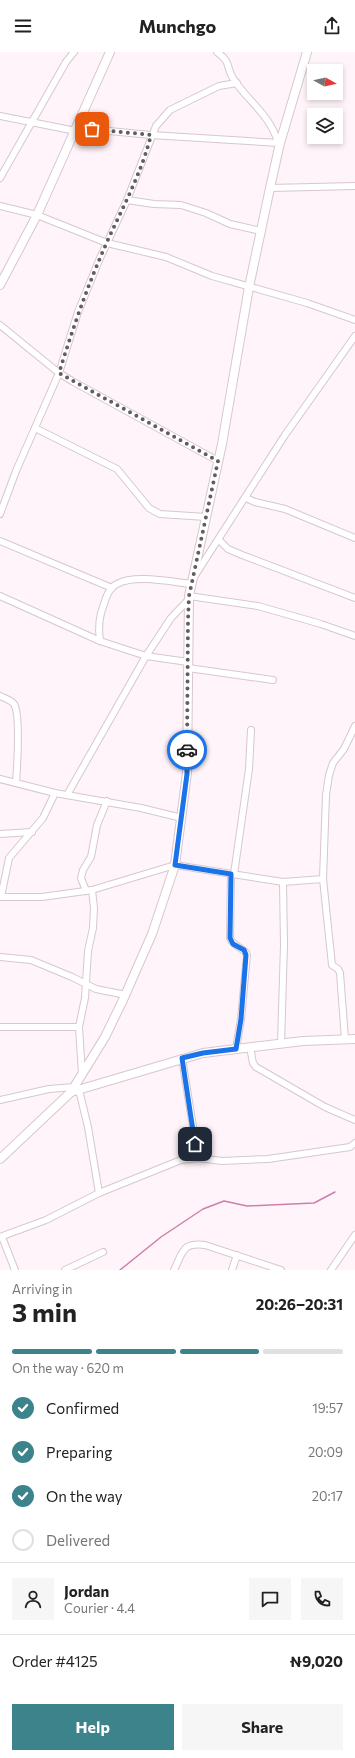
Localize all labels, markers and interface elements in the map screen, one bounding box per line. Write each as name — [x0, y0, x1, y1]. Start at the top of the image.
icon: menu — [12, 15, 34, 37]
text: Munchgo — [139, 15, 216, 37]
icon: share — [321, 15, 343, 37]
north arrow — [307, 64, 343, 100]
map controls — [307, 64, 343, 144]
button: layers — [307, 108, 343, 144]
pin — [75, 112, 109, 146]
icon: bag — [81, 118, 103, 140]
courier — [167, 730, 207, 770]
icon: car — [176, 739, 198, 761]
pin — [178, 1127, 212, 1161]
icon: home — [184, 1133, 206, 1155]
text: Arriving in — [12, 1281, 72, 1297]
text: 20:26–20:31 — [256, 1295, 343, 1313]
text: 3 min — [12, 1296, 77, 1327]
text: On the way · 620 m — [12, 1360, 124, 1376]
icon: check — [12, 1397, 34, 1419]
text: Confirmed — [46, 1399, 119, 1417]
text: 19:57 — [312, 1400, 343, 1416]
icon: check — [12, 1441, 34, 1463]
text: Preparing — [46, 1443, 112, 1461]
text: 20:09 — [308, 1444, 343, 1460]
icon: check — [12, 1485, 34, 1507]
text: On the way — [46, 1487, 123, 1505]
text: 20:17 — [312, 1488, 343, 1504]
text: Delivered — [46, 1531, 110, 1549]
button: person — [12, 1578, 54, 1620]
button: chat — [249, 1578, 291, 1620]
button: phone — [301, 1578, 343, 1620]
text: Jordan — [64, 1582, 109, 1600]
text: Courier · 4.4 — [64, 1600, 135, 1616]
text: Order #4125 — [12, 1652, 98, 1670]
text: ₦9,020 — [290, 1652, 343, 1670]
button: Help — [12, 1704, 174, 1750]
button: Share — [182, 1704, 343, 1750]

